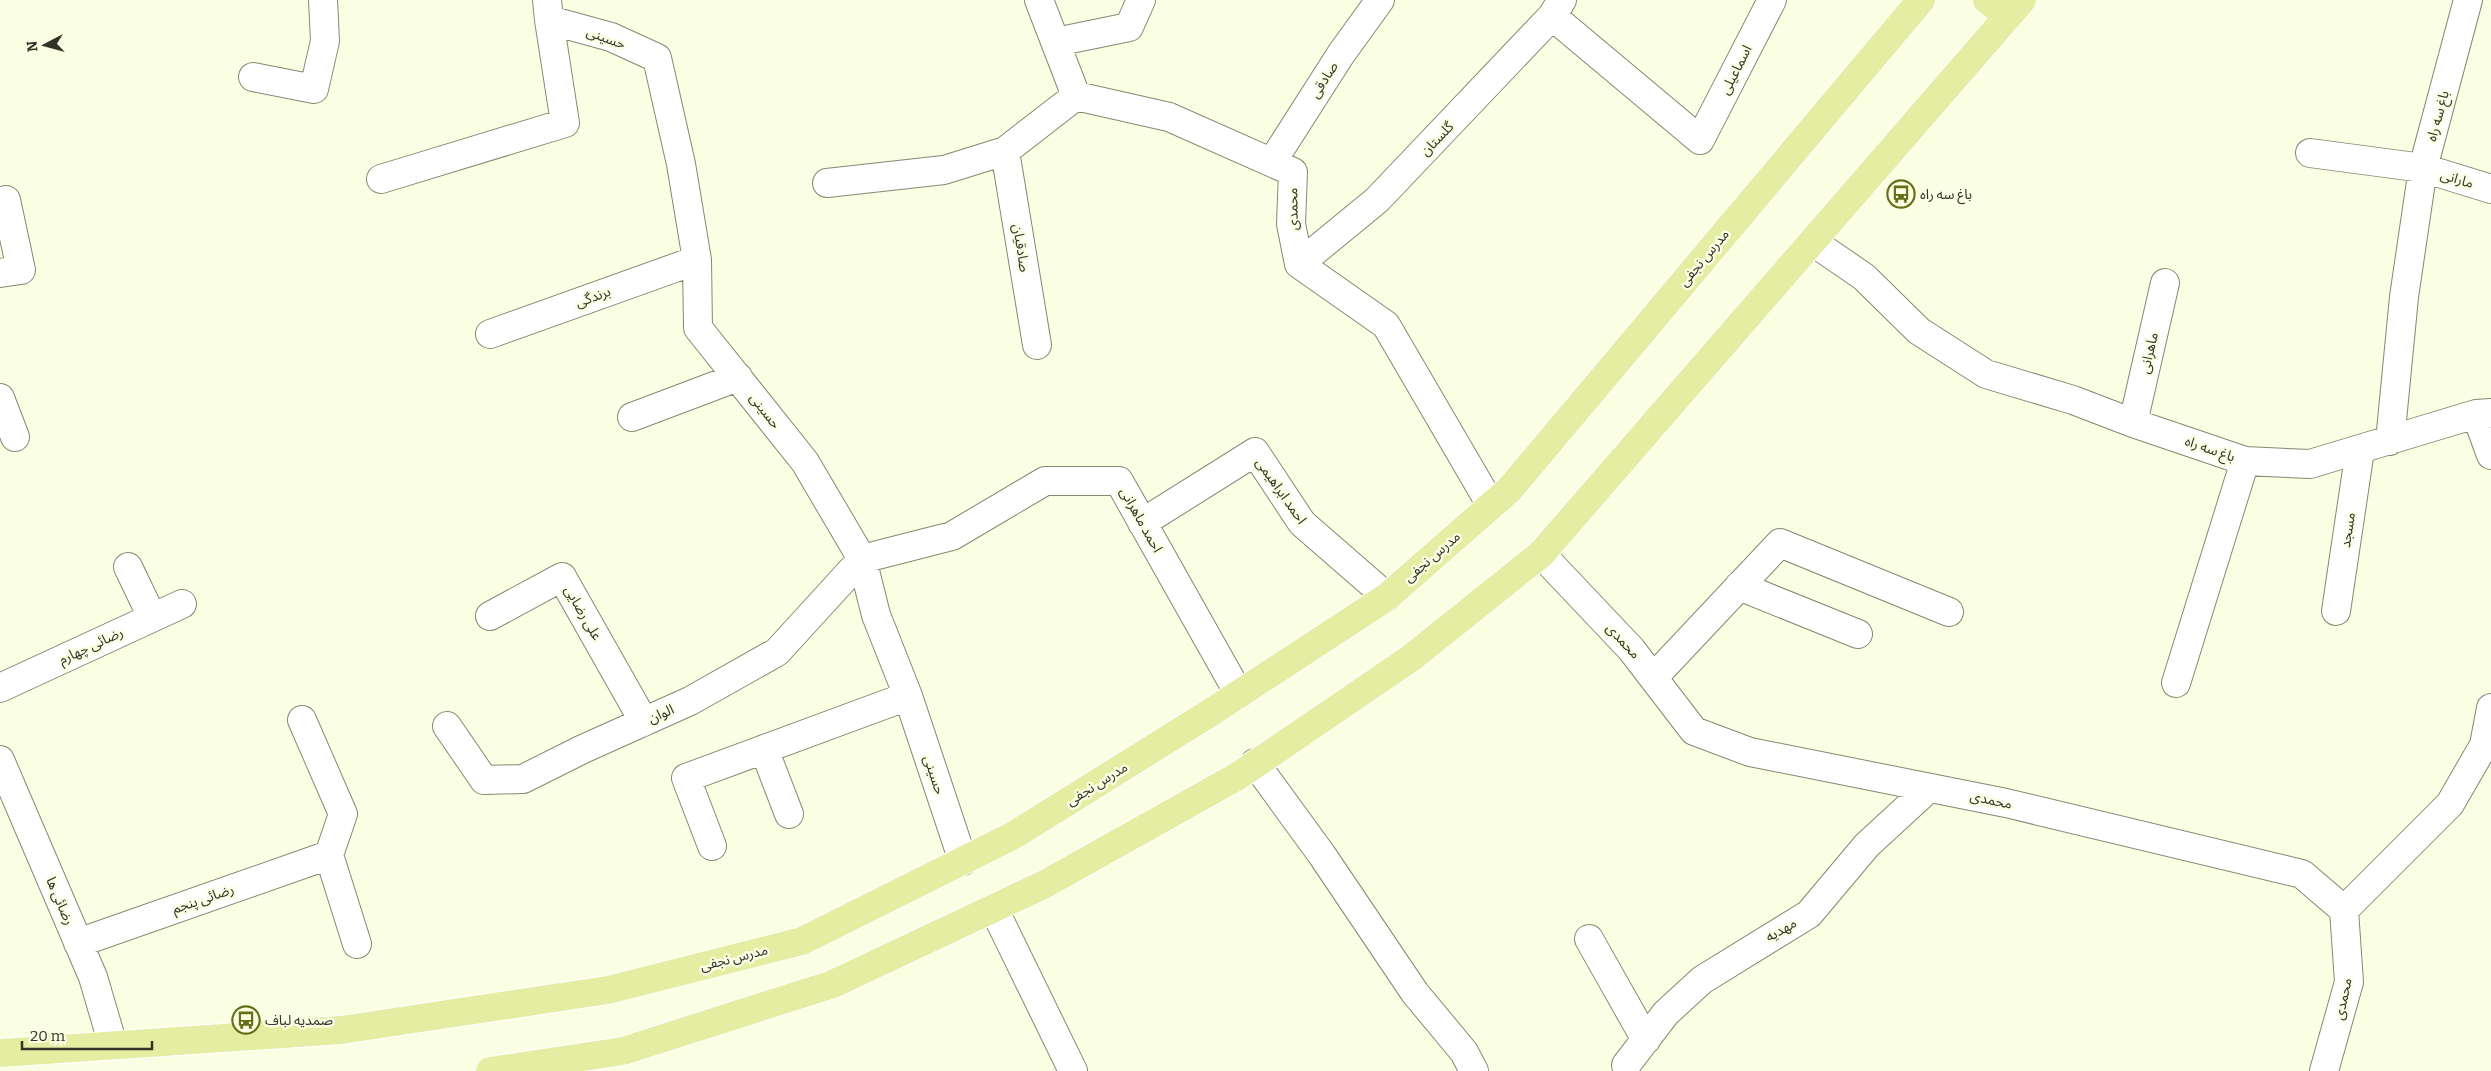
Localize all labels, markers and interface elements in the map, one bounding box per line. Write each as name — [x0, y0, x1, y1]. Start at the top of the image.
north arrow — [20, 20, 70, 70]
street label: حسینی — [584, 23, 628, 53]
text: N — [24, 40, 42, 53]
street label: اسماعیلی — [1716, 42, 1756, 98]
street label: صادقی — [1306, 58, 1342, 101]
street label: باغ سه راه — [2423, 88, 2455, 144]
street label: گلستان — [1417, 118, 1457, 160]
street label: مارانی — [2438, 166, 2476, 192]
bus stop icon: باغ سه راه — [1886, 179, 1916, 209]
place label: باغ سه راه — [1920, 186, 1972, 205]
street label: محمدی — [1284, 188, 1302, 230]
street label: صادقیان — [1009, 223, 1033, 274]
street label: مدرس نجفی — [1675, 226, 1733, 290]
street label: برندگی — [573, 283, 613, 311]
street label: ماهرانی — [2136, 331, 2162, 375]
street label: حسینی — [746, 390, 784, 432]
street label: باغ سه راه — [2182, 432, 2238, 467]
street label: احمد ابراهیمی — [1252, 455, 1310, 527]
street label: احمد ماهرانی — [1116, 484, 1166, 556]
street label: مسجد — [2337, 511, 2359, 549]
street label: مدرس نجفی — [1400, 528, 1464, 586]
street label: علی رضایی — [561, 583, 605, 643]
street label: محمدی — [1602, 620, 1644, 662]
street label: رضائی چهارم — [56, 624, 127, 670]
street label: الوان — [645, 701, 677, 727]
street label: حسینی — [920, 753, 948, 797]
street label: مدرس نجفی — [1063, 758, 1131, 810]
street label: محمدی — [1968, 787, 2014, 813]
street label: رضائی ها — [42, 874, 78, 928]
street label: رضائی پنجم — [170, 881, 237, 919]
street label: مهدیه — [1763, 914, 1799, 946]
street label: مدرس نجفی — [698, 941, 770, 975]
street label: محمدی — [2330, 976, 2356, 1022]
bus stop icon: صمدیه لباف — [231, 1005, 261, 1035]
place label: صمدیه لباف — [265, 1012, 334, 1029]
scale bar — [22, 1018, 152, 1050]
text: 20 m — [30, 1027, 66, 1045]

